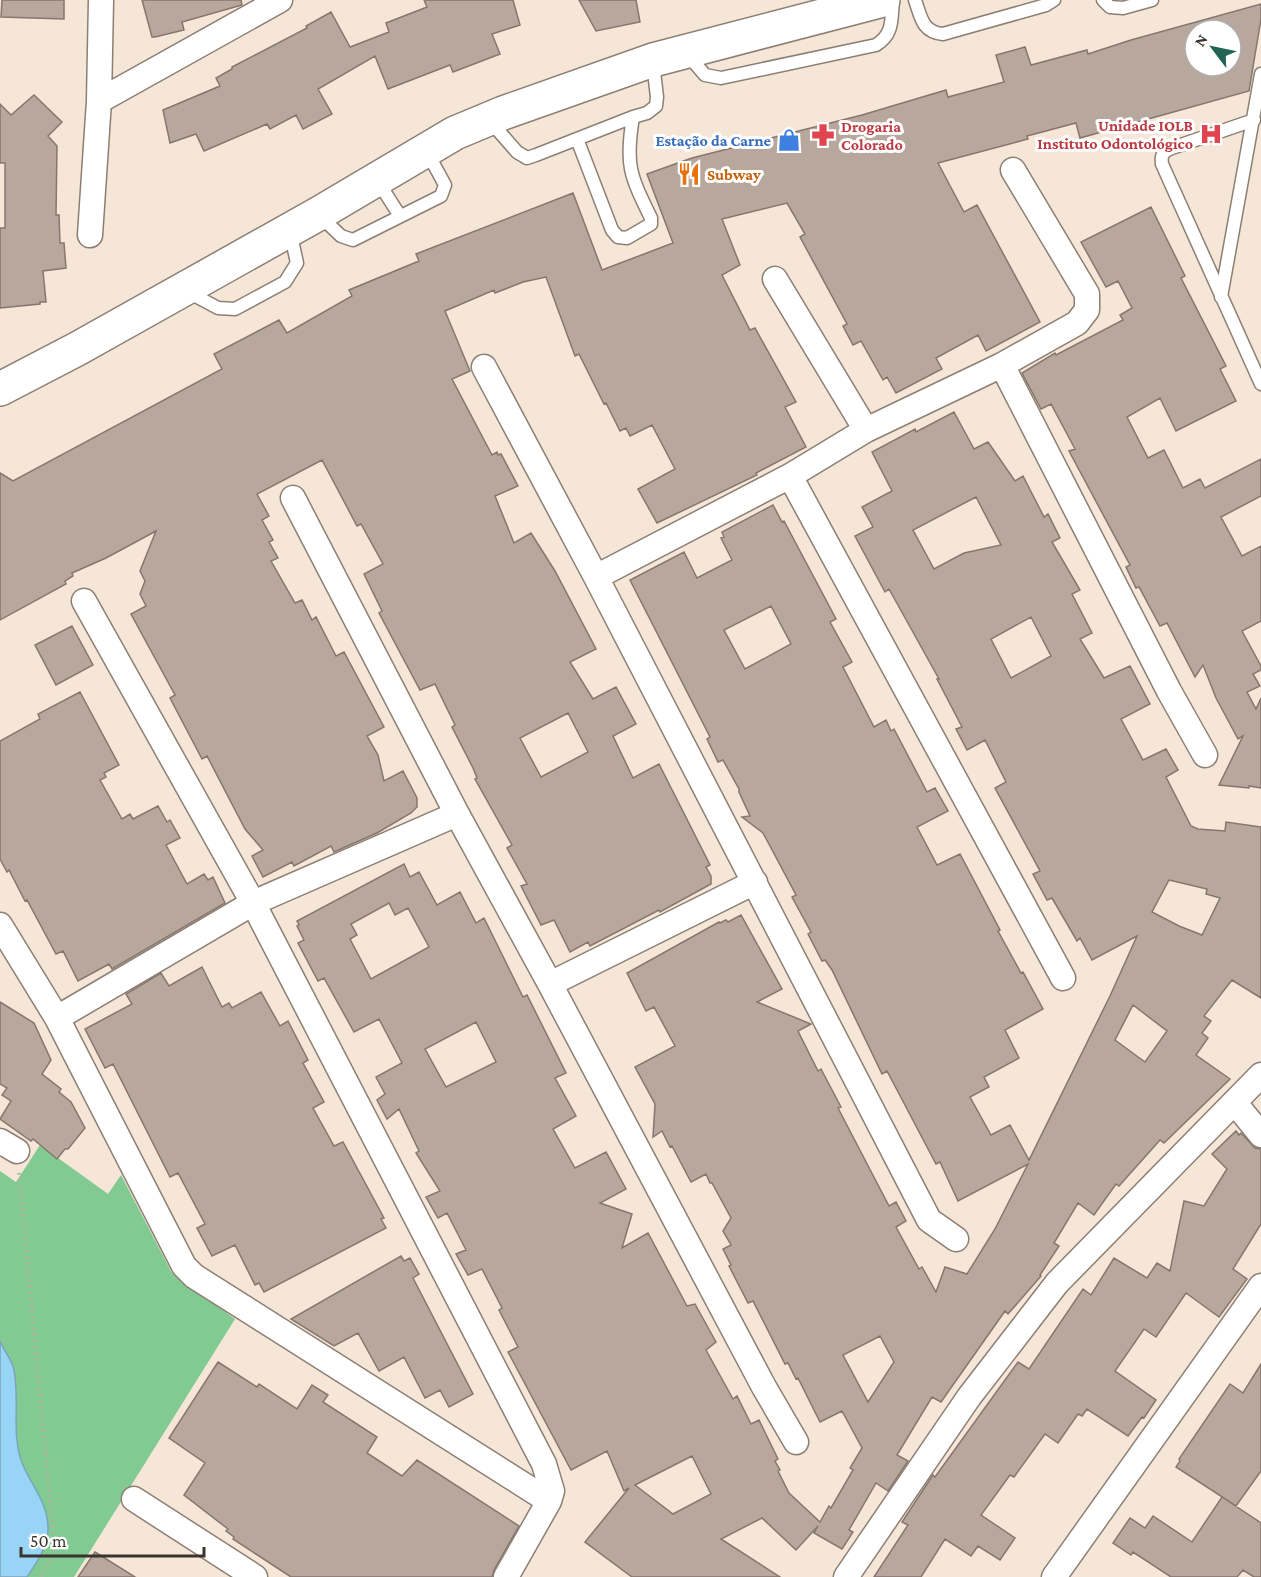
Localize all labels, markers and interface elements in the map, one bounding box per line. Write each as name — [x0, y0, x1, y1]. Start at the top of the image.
north arrow — [1183, 18, 1243, 78]
text: N — [1191, 31, 1211, 49]
place label: Unidade IOLB Instituto Odontológico — [1037, 117, 1193, 152]
place label: Drogaria Colorado — [841, 118, 903, 153]
hospital icon: Unidade IOLB Instituto Odontológico — [1198, 121, 1224, 147]
pharmacy icon: Drogaria Colorado — [810, 122, 836, 148]
shop icon: Estação da Carne — [776, 127, 802, 153]
place label: Estação da Carne — [655, 132, 772, 149]
restaurant icon: Subway — [676, 161, 702, 187]
place label: Subway — [707, 166, 761, 183]
scale bar — [21, 1520, 204, 1558]
text: 50 m — [30, 1531, 67, 1551]

